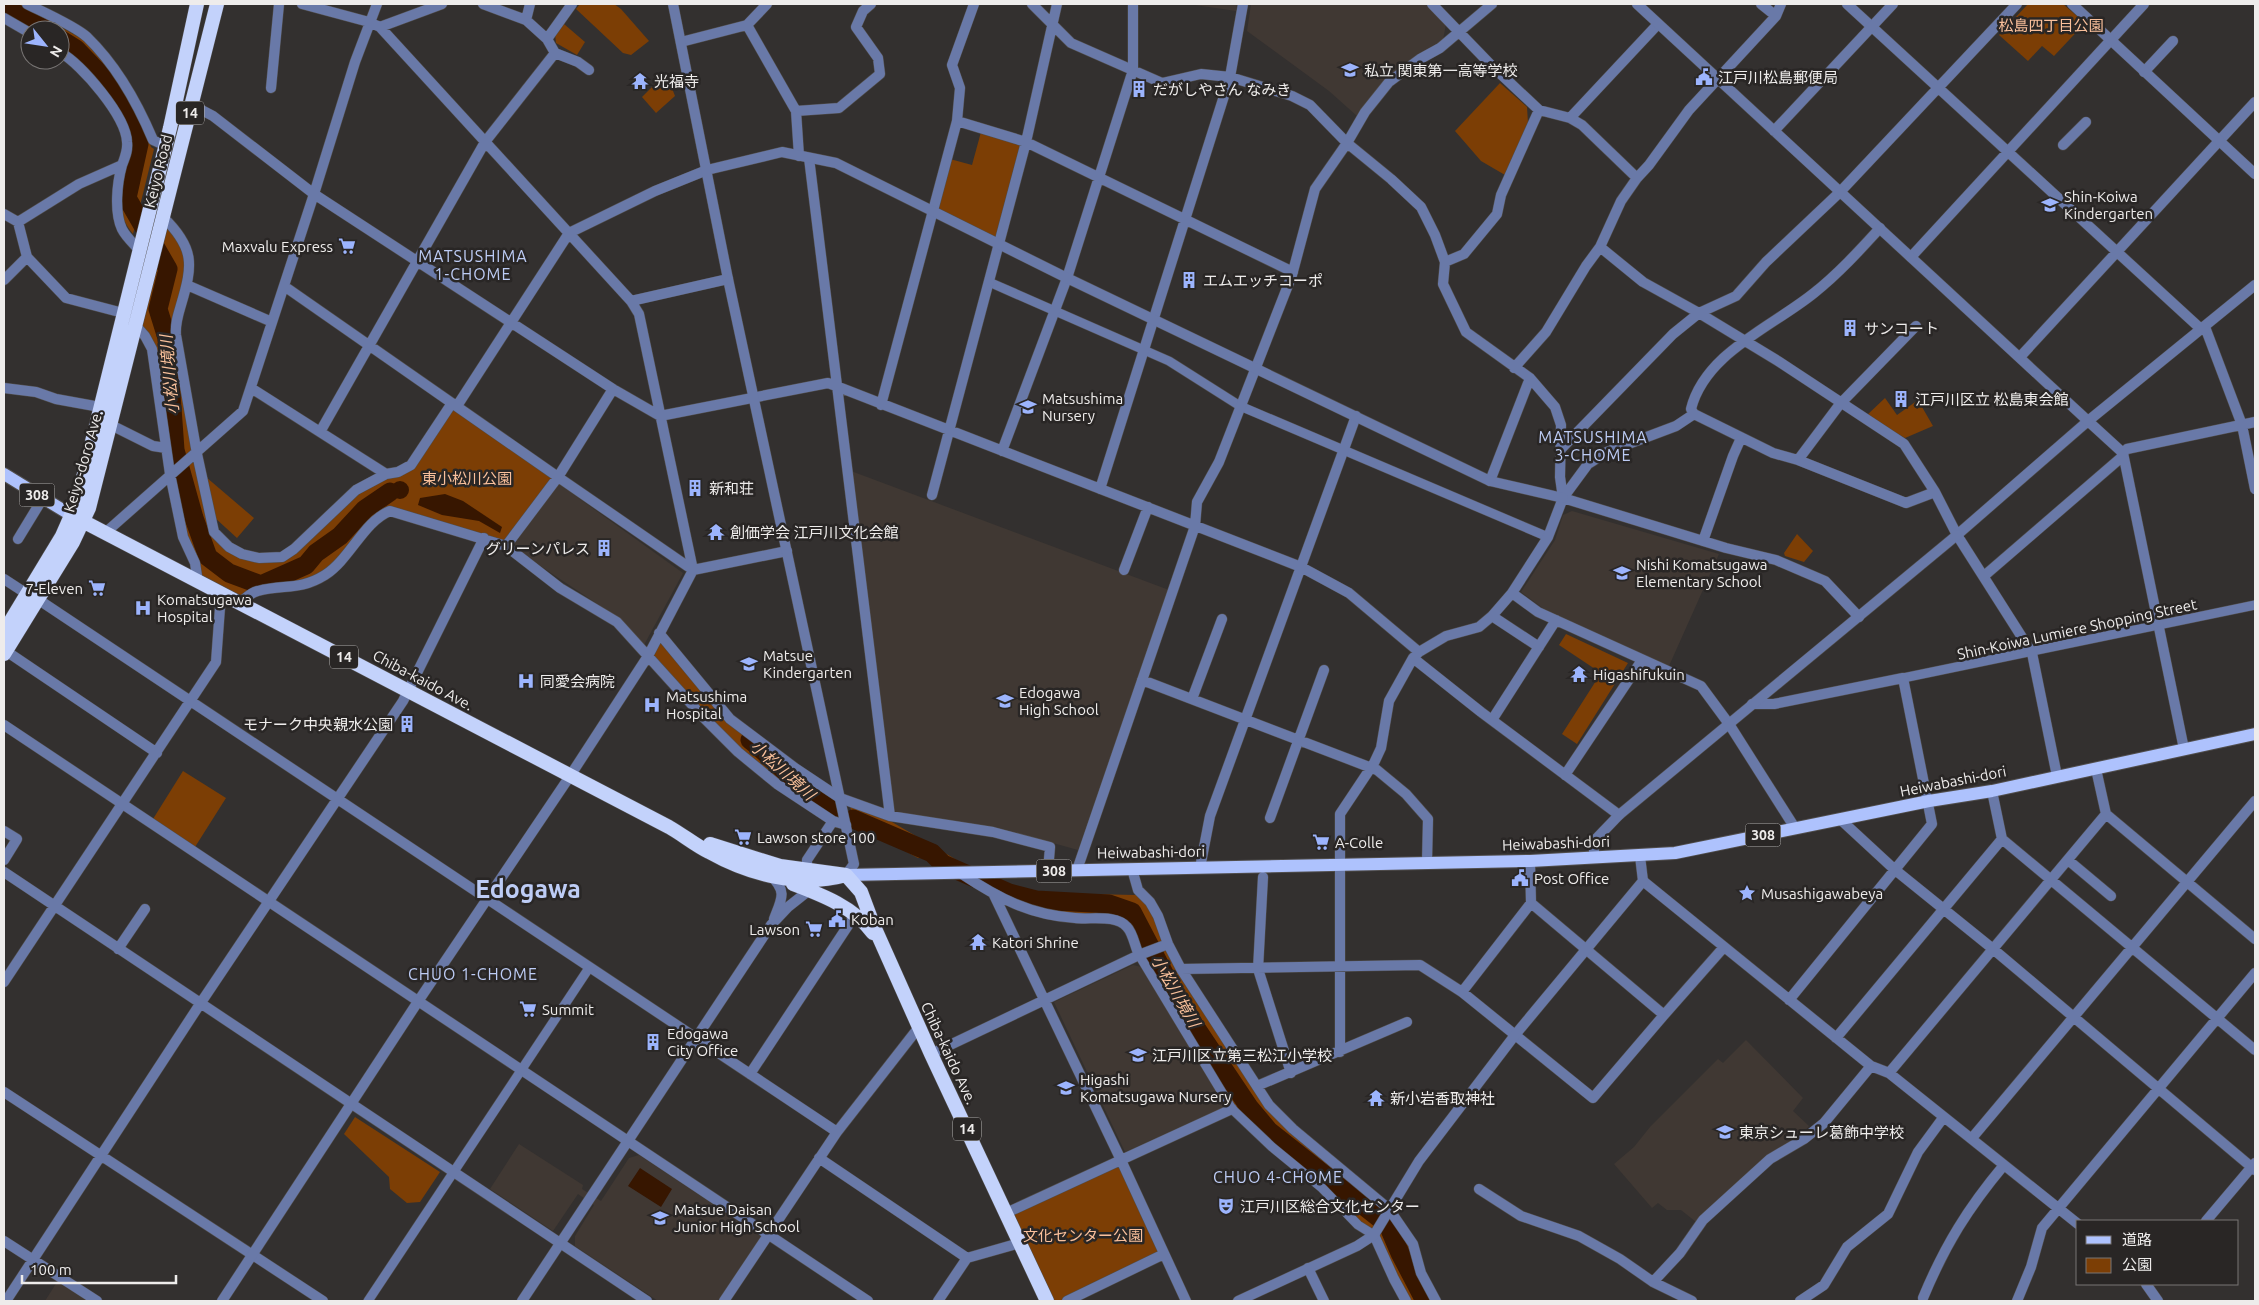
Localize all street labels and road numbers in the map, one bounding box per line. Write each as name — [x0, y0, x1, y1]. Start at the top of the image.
road number: 14 — [176, 102, 204, 125]
street label: Keiyo Road — [141, 133, 175, 209]
street label: Keiyo-doro Ave. — [60, 408, 106, 514]
road number: 308 — [20, 484, 54, 506]
street label: Shin-Koiwa Lumiere Shopping Street — [1956, 595, 2198, 663]
road number: 14 — [330, 646, 358, 669]
street label: Chiba-kaido Ave. — [370, 646, 476, 714]
street label: Heiwabashi-dori — [1898, 762, 2008, 800]
road number: 308 — [1746, 824, 1780, 846]
street label: Heiwabashi-dori — [1502, 833, 1610, 853]
street label: Heiwabashi-dori — [1097, 843, 1205, 861]
road number: 308 — [1036, 859, 1072, 882]
street label: Chiba-kaido Ave. — [918, 999, 980, 1107]
road number: 14 — [953, 1118, 981, 1140]

